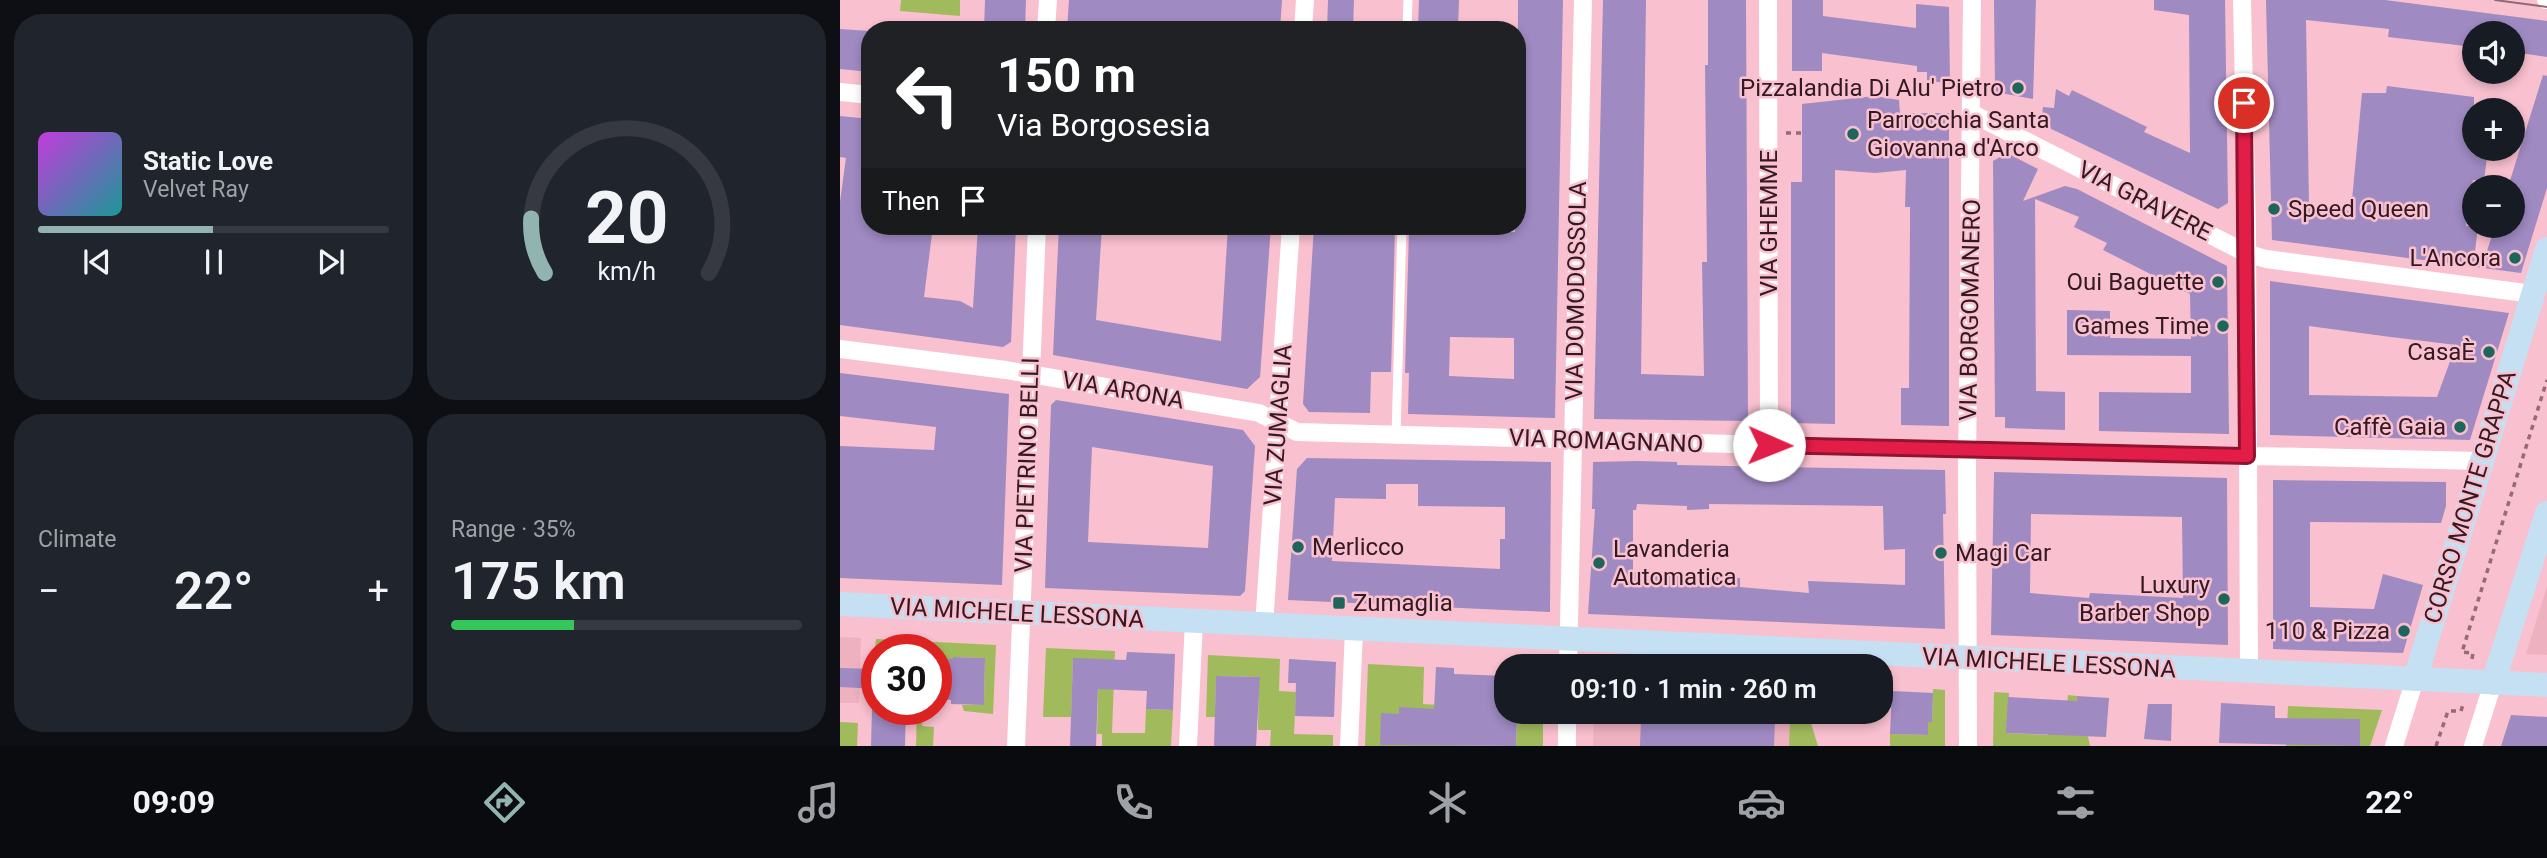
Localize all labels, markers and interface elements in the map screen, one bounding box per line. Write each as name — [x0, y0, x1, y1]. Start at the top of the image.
map controls — [2462, 21, 2525, 238]
button: sound — [2462, 21, 2525, 84]
text: 150 m — [997, 47, 1136, 104]
icon: left — [882, 49, 973, 140]
pin — [2214, 73, 2274, 133]
place label: Pizzalandia Di Alu' Pietro — [1740, 74, 2004, 102]
marker: Pizzalandia Di Alu' Pietro — [2010, 80, 2026, 96]
icon: arrive — [2225, 84, 2263, 122]
button: + — [2462, 98, 2525, 161]
text: Via Borgosesia — [997, 106, 1211, 144]
place label: Parrocchia Santa Giovanna d'Arco — [1867, 106, 2049, 162]
marker: Parrocchia Santa Giovanna d'Arco — [1845, 126, 1861, 142]
text: Static Love — [143, 146, 273, 176]
street label: VIA GHEMME — [1755, 150, 1783, 296]
street label: VIA GRAVERE — [2073, 155, 2217, 247]
text: 20 — [585, 175, 668, 261]
button: − — [2462, 175, 2525, 238]
text: Velvet Ray — [143, 176, 249, 203]
street label: VIA DOMODOSSOLA — [1560, 181, 1592, 401]
icon: arrive — [954, 182, 992, 220]
text: Then — [882, 186, 940, 216]
place label: Speed Queen — [2288, 195, 2429, 223]
street label: VIA BORGOMANERO — [1954, 199, 1986, 421]
marker: Speed Queen — [2266, 201, 2282, 217]
icon: previous — [78, 243, 116, 281]
icon: pause — [195, 243, 233, 281]
icon: next — [312, 243, 350, 281]
place label: L'Ancora — [2409, 244, 2501, 272]
marker: L'Ancora — [2507, 250, 2523, 266]
text: km/h — [597, 257, 656, 286]
place label: Oui Baguette — [2067, 268, 2204, 296]
marker: Oui Baguette — [2210, 274, 2226, 290]
place label: Games Time — [2074, 312, 2209, 340]
marker: Games Time — [2215, 318, 2231, 334]
place label: CasaÈ — [2407, 338, 2475, 366]
street label: VIA ZUMAGLIA — [1258, 343, 1298, 507]
marker: CasaÈ — [2481, 344, 2497, 360]
street label: VIA PIETRINO BELLI — [1009, 357, 1045, 573]
street label: VIA ARONA — [1060, 365, 1187, 415]
street label: CORSO MONTE GRAPPA — [2418, 367, 2522, 627]
position arrow — [1732, 408, 1806, 482]
place label: Caffè Gaia — [2334, 413, 2446, 441]
marker: Caffè Gaia — [2452, 419, 2468, 435]
street label: VIA ROMAGNANO — [1508, 424, 1704, 458]
text: Range · 35% — [451, 516, 576, 543]
text: Climate — [38, 526, 117, 553]
place label: Merlicco — [1312, 533, 1404, 561]
place label: Lavanderia Automatica — [1613, 535, 1736, 591]
marker: Merlicco — [1290, 539, 1306, 555]
place label: Magi Car — [1955, 539, 2051, 567]
marker: Magi Car — [1933, 545, 1949, 561]
text: 175 km — [451, 551, 626, 612]
marker: Lavanderia Automatica — [1591, 555, 1607, 571]
text: 22° — [174, 561, 253, 622]
text: − — [38, 569, 60, 613]
text: + — [367, 569, 389, 613]
place label: Luxury Barber Shop — [2079, 571, 2211, 627]
place label: Zumaglia — [1353, 589, 1453, 617]
marker: Luxury Barber Shop — [2216, 591, 2232, 607]
street label: VIA MICHELE LESSONA — [889, 592, 1145, 634]
marker: Zumaglia — [1331, 595, 1347, 611]
place label: 110 & Pizza — [2265, 617, 2390, 645]
marker: 110 & Pizza — [2396, 623, 2412, 639]
speed limit sign: 30 — [861, 634, 952, 725]
street label: VIA MICHELE LESSONA — [1921, 642, 2177, 684]
text: 09:10 · 1 min · 260 m — [1570, 674, 1817, 704]
icon: directions — [480, 778, 529, 827]
icon: music — [794, 778, 843, 827]
icon: phone — [1109, 778, 1158, 827]
icon: climate — [1423, 778, 1472, 827]
icon: car — [1737, 778, 1786, 827]
icon: filters — [2051, 778, 2100, 827]
text: 09:09 — [133, 783, 215, 821]
text: 22° — [2365, 783, 2414, 821]

